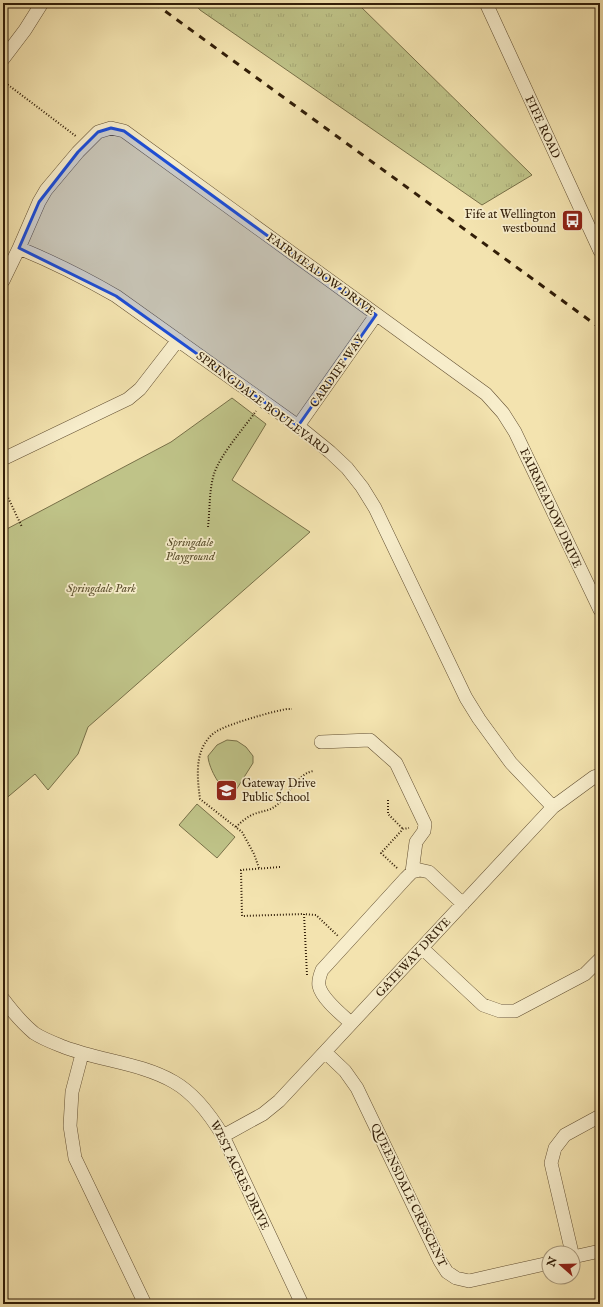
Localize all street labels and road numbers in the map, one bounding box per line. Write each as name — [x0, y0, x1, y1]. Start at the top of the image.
street label: FIFE ROAD — [521, 93, 564, 161]
street label: FAIRMEADOW DRIVE — [263, 230, 378, 319]
street label: CARDIFF WAY — [307, 331, 368, 410]
street label: SPRINGDALE BOULEVARD — [193, 348, 332, 459]
street label: FAIRMEADOW DRIVE — [516, 446, 585, 571]
street label: GATEWAY DRIVE — [373, 914, 454, 1000]
street label: WEST ACRES DRIVE — [207, 1118, 273, 1232]
street label: QUEENSDALE CRESCENT — [367, 1121, 450, 1270]

